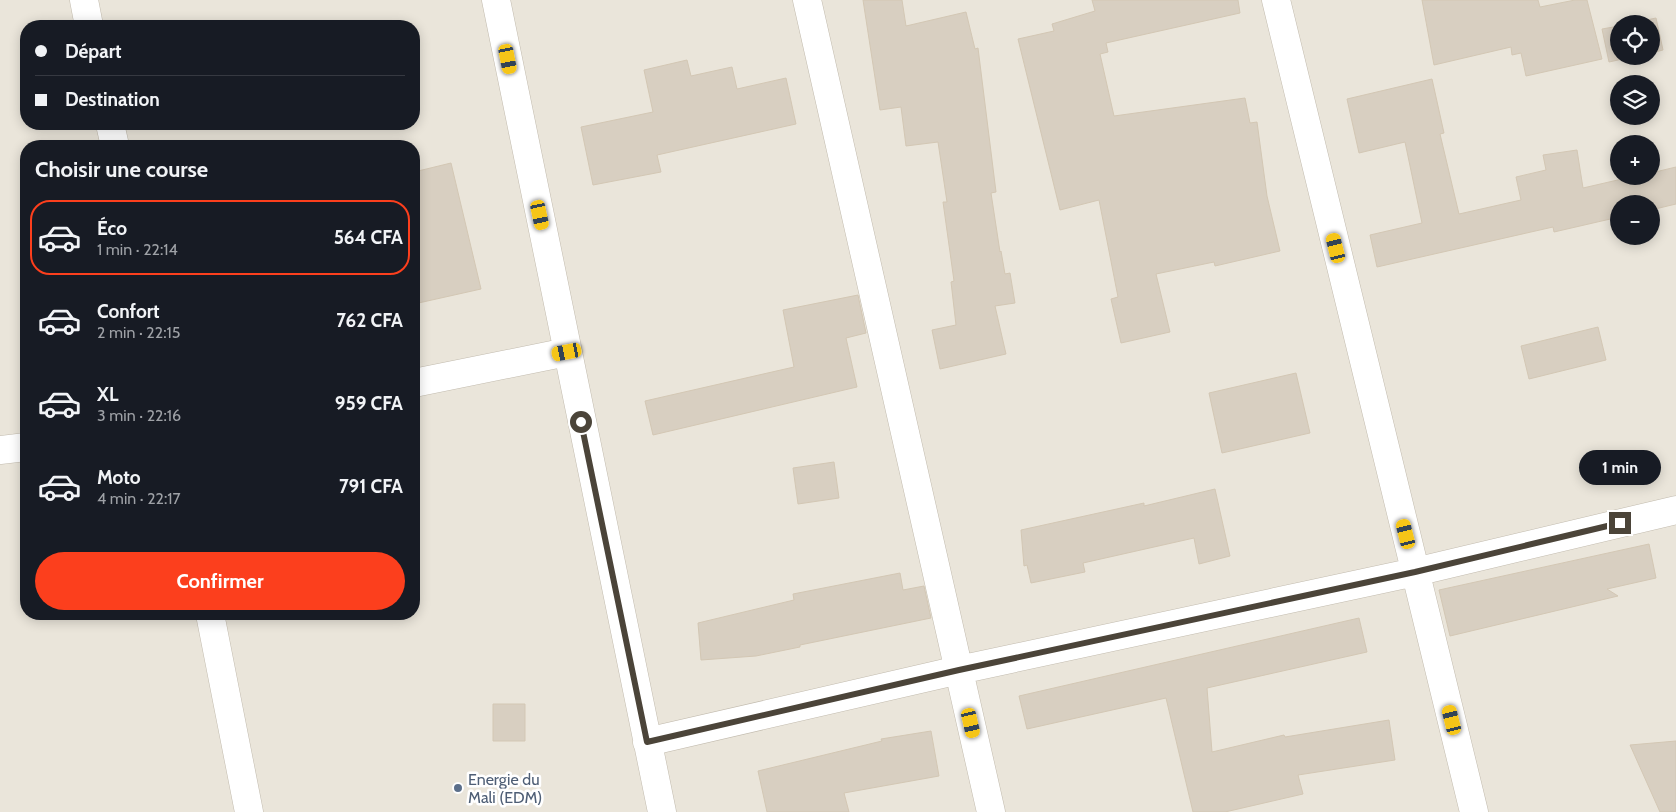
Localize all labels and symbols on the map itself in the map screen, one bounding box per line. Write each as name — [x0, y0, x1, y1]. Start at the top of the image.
car — [497, 43, 518, 75]
car — [529, 199, 550, 231]
car — [1325, 232, 1346, 264]
car — [550, 342, 583, 362]
route start — [570, 411, 592, 433]
callout: 1 min — [1579, 450, 1661, 486]
route end — [1609, 512, 1631, 534]
car — [1395, 518, 1416, 550]
car — [1441, 704, 1462, 736]
car — [960, 707, 981, 739]
place label: Energie du Mali (EDM) — [468, 770, 542, 807]
marker: Energie du Mali (EDM) — [452, 782, 464, 794]

